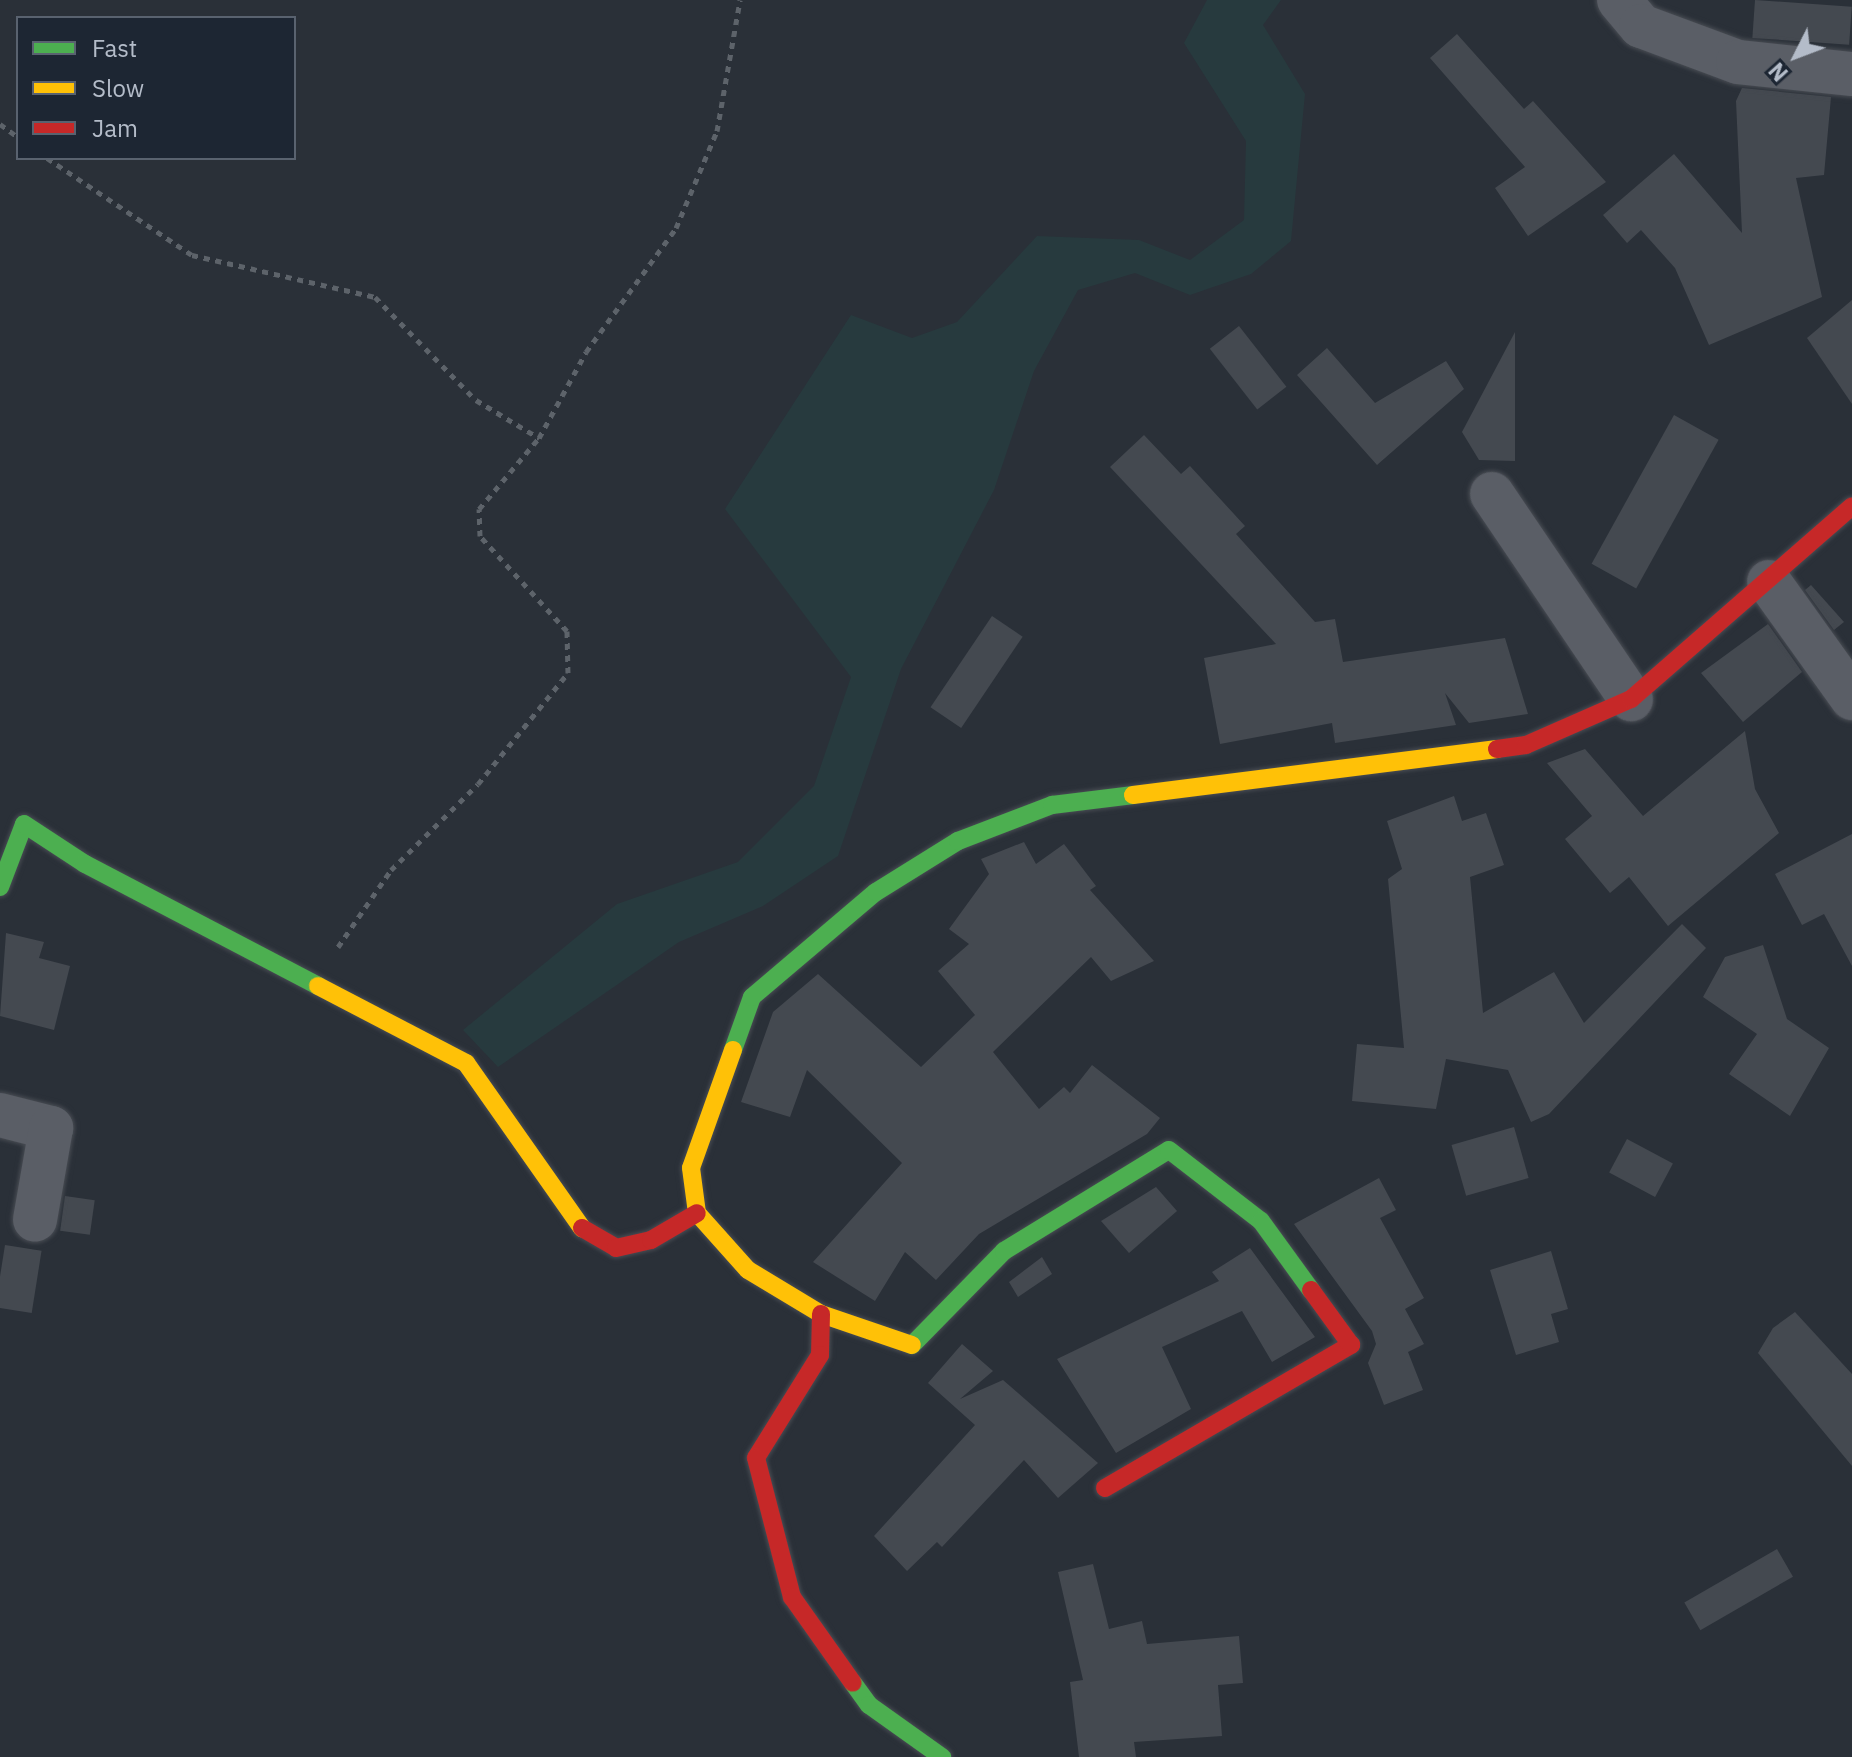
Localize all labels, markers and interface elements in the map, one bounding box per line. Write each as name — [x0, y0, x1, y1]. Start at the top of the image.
legend — [16, 16, 296, 160]
north arrow — [1756, 16, 1836, 96]
text: Fast — [92, 32, 137, 64]
text: N — [1762, 57, 1794, 88]
text: Slow — [92, 72, 144, 104]
text: Jam — [92, 112, 138, 144]

